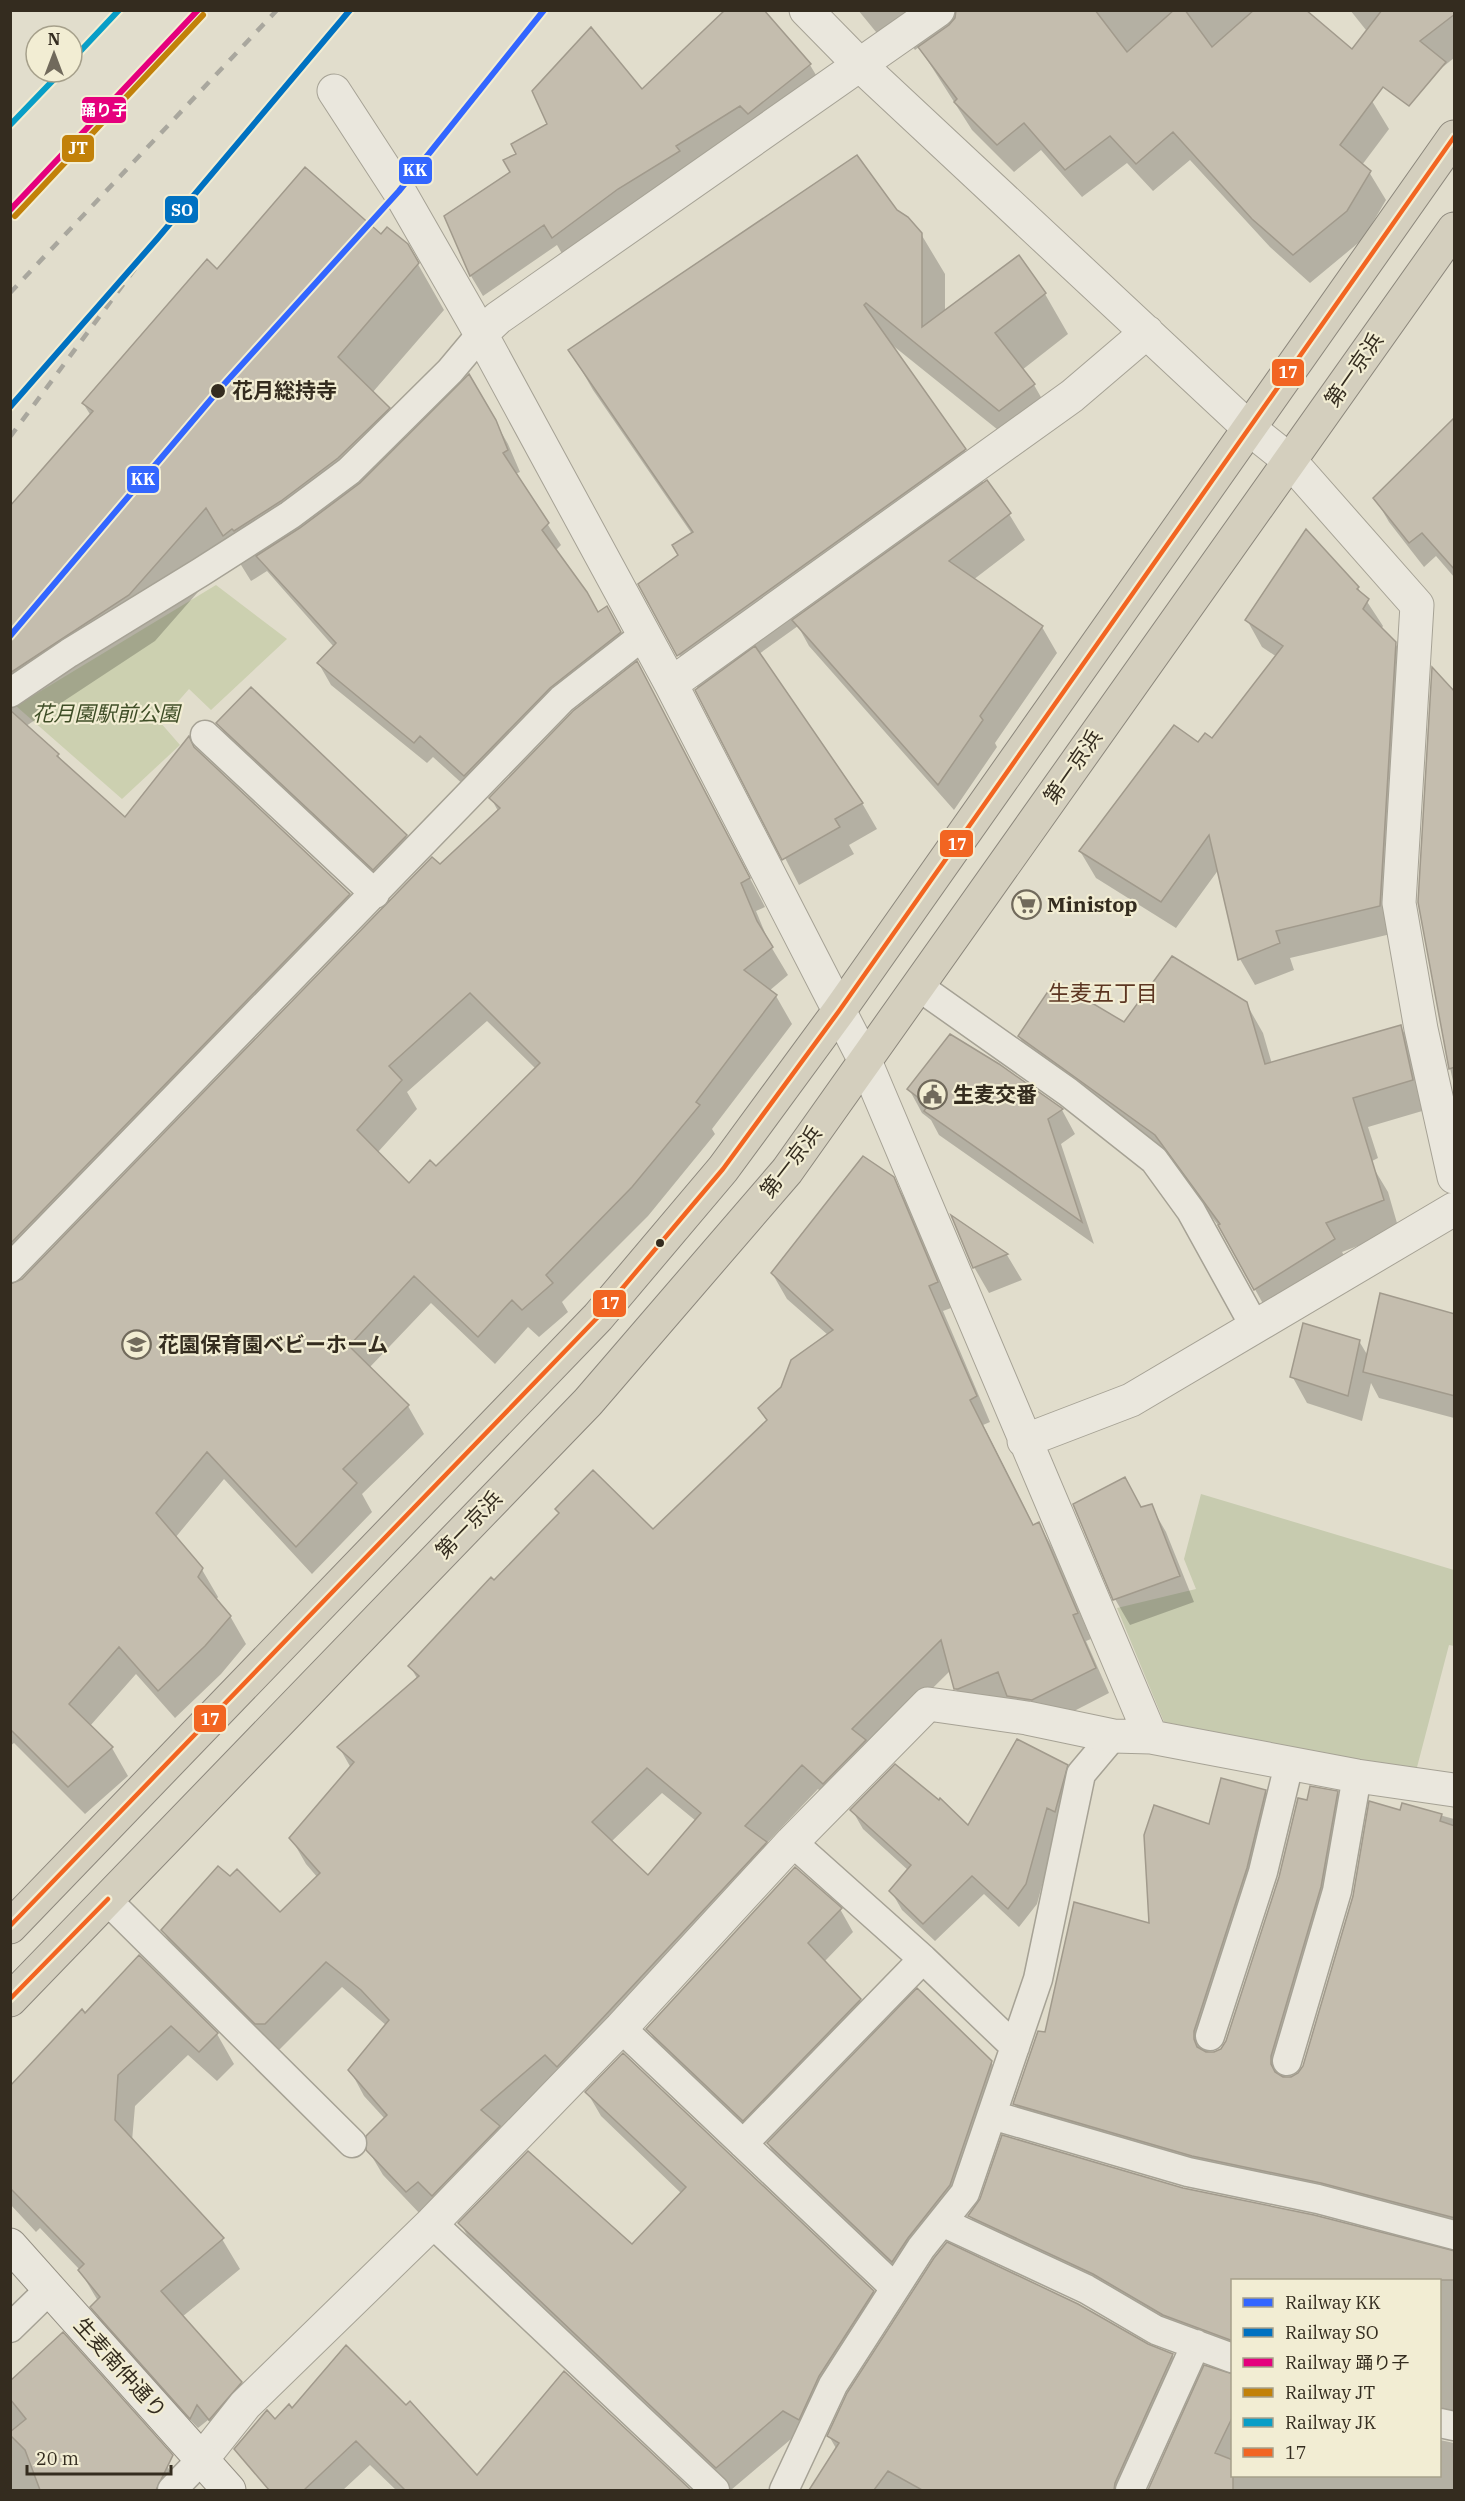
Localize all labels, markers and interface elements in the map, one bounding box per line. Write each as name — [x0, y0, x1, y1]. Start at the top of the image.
north arrow — [24, 24, 84, 84]
text: N — [48, 29, 60, 49]
line badge: 踊り子 — [81, 96, 127, 124]
text: 踊り子 — [80, 100, 128, 120]
line badge: JT — [61, 134, 95, 163]
text: JT — [68, 138, 88, 158]
line badge: KK — [398, 156, 433, 185]
text: KK — [403, 160, 428, 180]
line badge: SO — [164, 195, 199, 224]
text: SO — [171, 200, 193, 220]
street label: 第一京浜 — [1318, 327, 1389, 412]
line badge: 17 — [1271, 358, 1305, 387]
text: 17 — [1278, 362, 1298, 382]
place label: 花月総持寺 — [232, 376, 337, 404]
marker: 花月総持寺 — [209, 382, 227, 400]
line badge: KK — [126, 465, 160, 494]
text: KK — [131, 469, 156, 489]
park label: 花月園駅前公園 — [33, 699, 182, 727]
street label: 第一京浜 — [1037, 724, 1108, 809]
line badge: 17 — [939, 829, 974, 858]
text: 17 — [947, 834, 967, 854]
supermarket icon: Ministop — [1010, 889, 1042, 921]
place label: Ministop — [1047, 890, 1138, 918]
district label: 生麦五丁目 — [1048, 978, 1158, 1007]
public building icon: 生麦交番 — [916, 1079, 948, 1111]
place label: 生麦交番 — [953, 1080, 1037, 1108]
street label: 第一京浜 — [753, 1120, 827, 1203]
unlabelled marker — [654, 1237, 666, 1249]
line badge: 17 — [592, 1289, 627, 1318]
text: 17 — [600, 1293, 620, 1313]
school or university icon: 花園保育園ベビーホーム — [121, 1329, 153, 1361]
place label: 花園保育園ベビーホーム — [158, 1330, 388, 1358]
street label: 第一京浜 — [429, 1484, 508, 1564]
line badge: 17 — [193, 1704, 227, 1733]
text: 17 — [200, 1709, 220, 1729]
legend — [1231, 2279, 1441, 2477]
text: Railway KK — [1285, 2291, 1381, 2314]
street label: 生麦南仲通り — [68, 2311, 173, 2424]
text: Railway SO — [1285, 2321, 1379, 2344]
text: Railway 踊り子 — [1285, 2351, 1409, 2374]
text: Railway JT — [1285, 2381, 1375, 2404]
text: Railway JK — [1285, 2411, 1376, 2434]
scale bar — [27, 2438, 171, 2476]
text: 17 — [1285, 2441, 1307, 2464]
text: 20 m — [36, 2447, 79, 2470]

